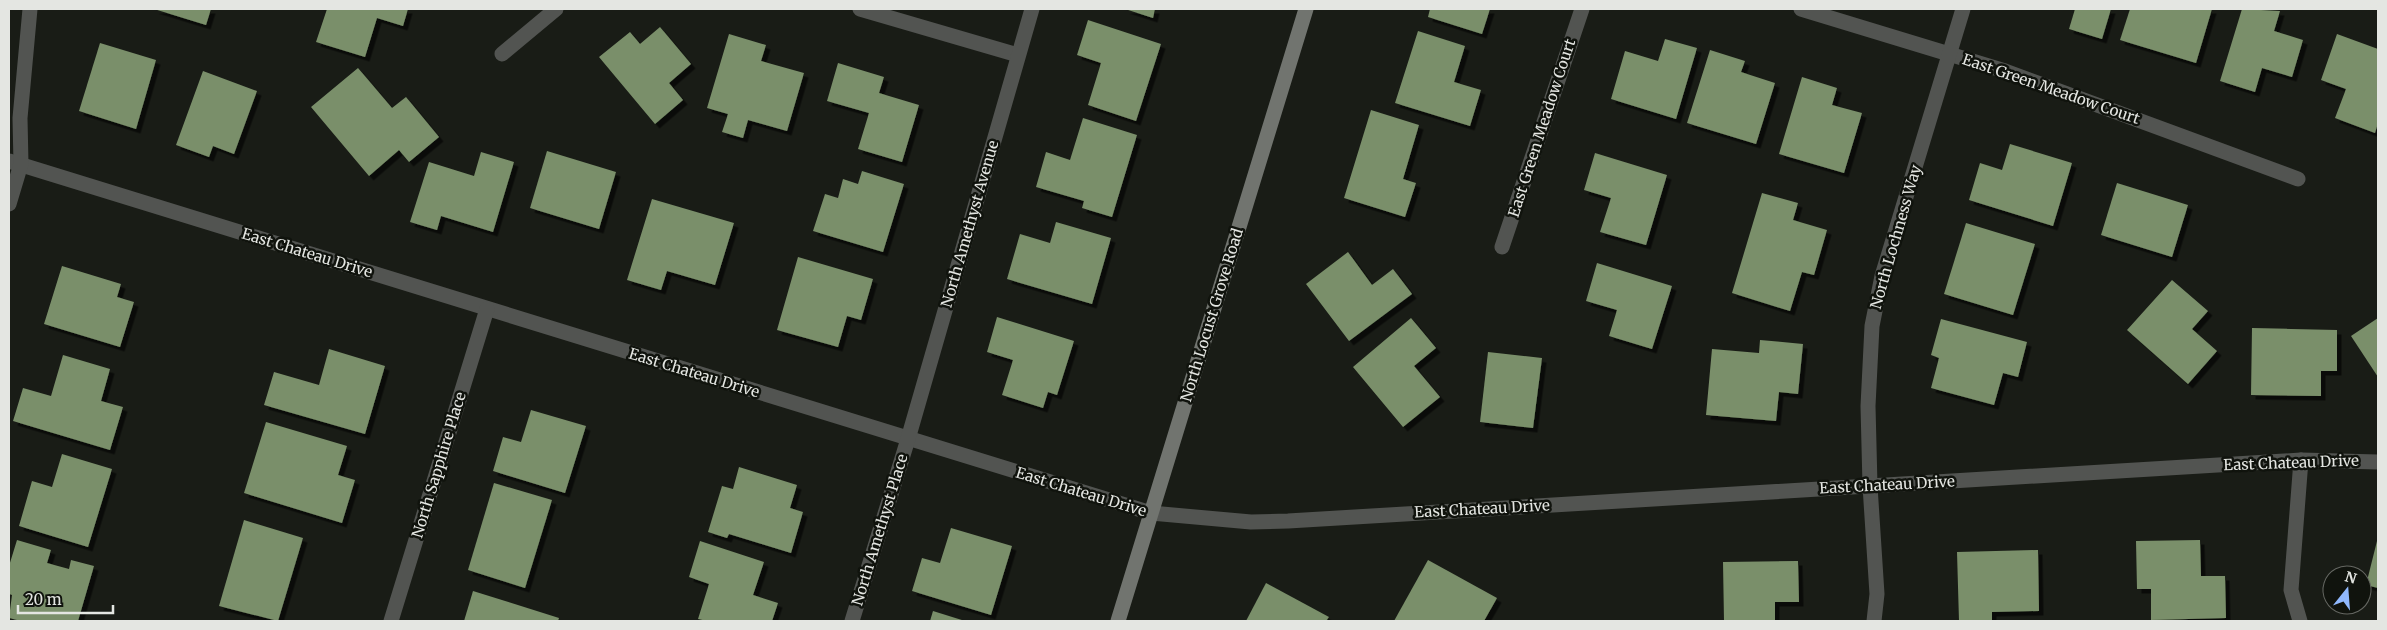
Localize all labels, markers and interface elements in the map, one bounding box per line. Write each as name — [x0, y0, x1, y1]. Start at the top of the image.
street label: East Green Meadow Court — [1504, 36, 1579, 219]
street label: East Green Meadow Court — [1960, 49, 2142, 128]
street label: North Amethyst Avenue — [937, 138, 1003, 310]
street label: North Lochness Way — [1866, 162, 1925, 311]
street label: East Chateau Drive — [239, 224, 375, 281]
street label: North Locust Grove Road — [1176, 226, 1247, 404]
street label: East Chateau Drive — [626, 344, 762, 401]
street label: North Sapphire Place — [407, 389, 470, 540]
street label: East Chateau Drive — [2223, 451, 2359, 474]
street label: North Amethyst Place — [847, 452, 912, 608]
street label: East Chateau Drive — [1013, 463, 1149, 520]
street label: East Chateau Drive — [1819, 471, 1955, 498]
street label: East Chateau Drive — [1414, 495, 1550, 522]
north arrow — [2322, 565, 2372, 615]
text: N — [2343, 567, 2359, 588]
scale bar — [18, 582, 112, 614]
text: 20 m — [25, 590, 62, 609]

